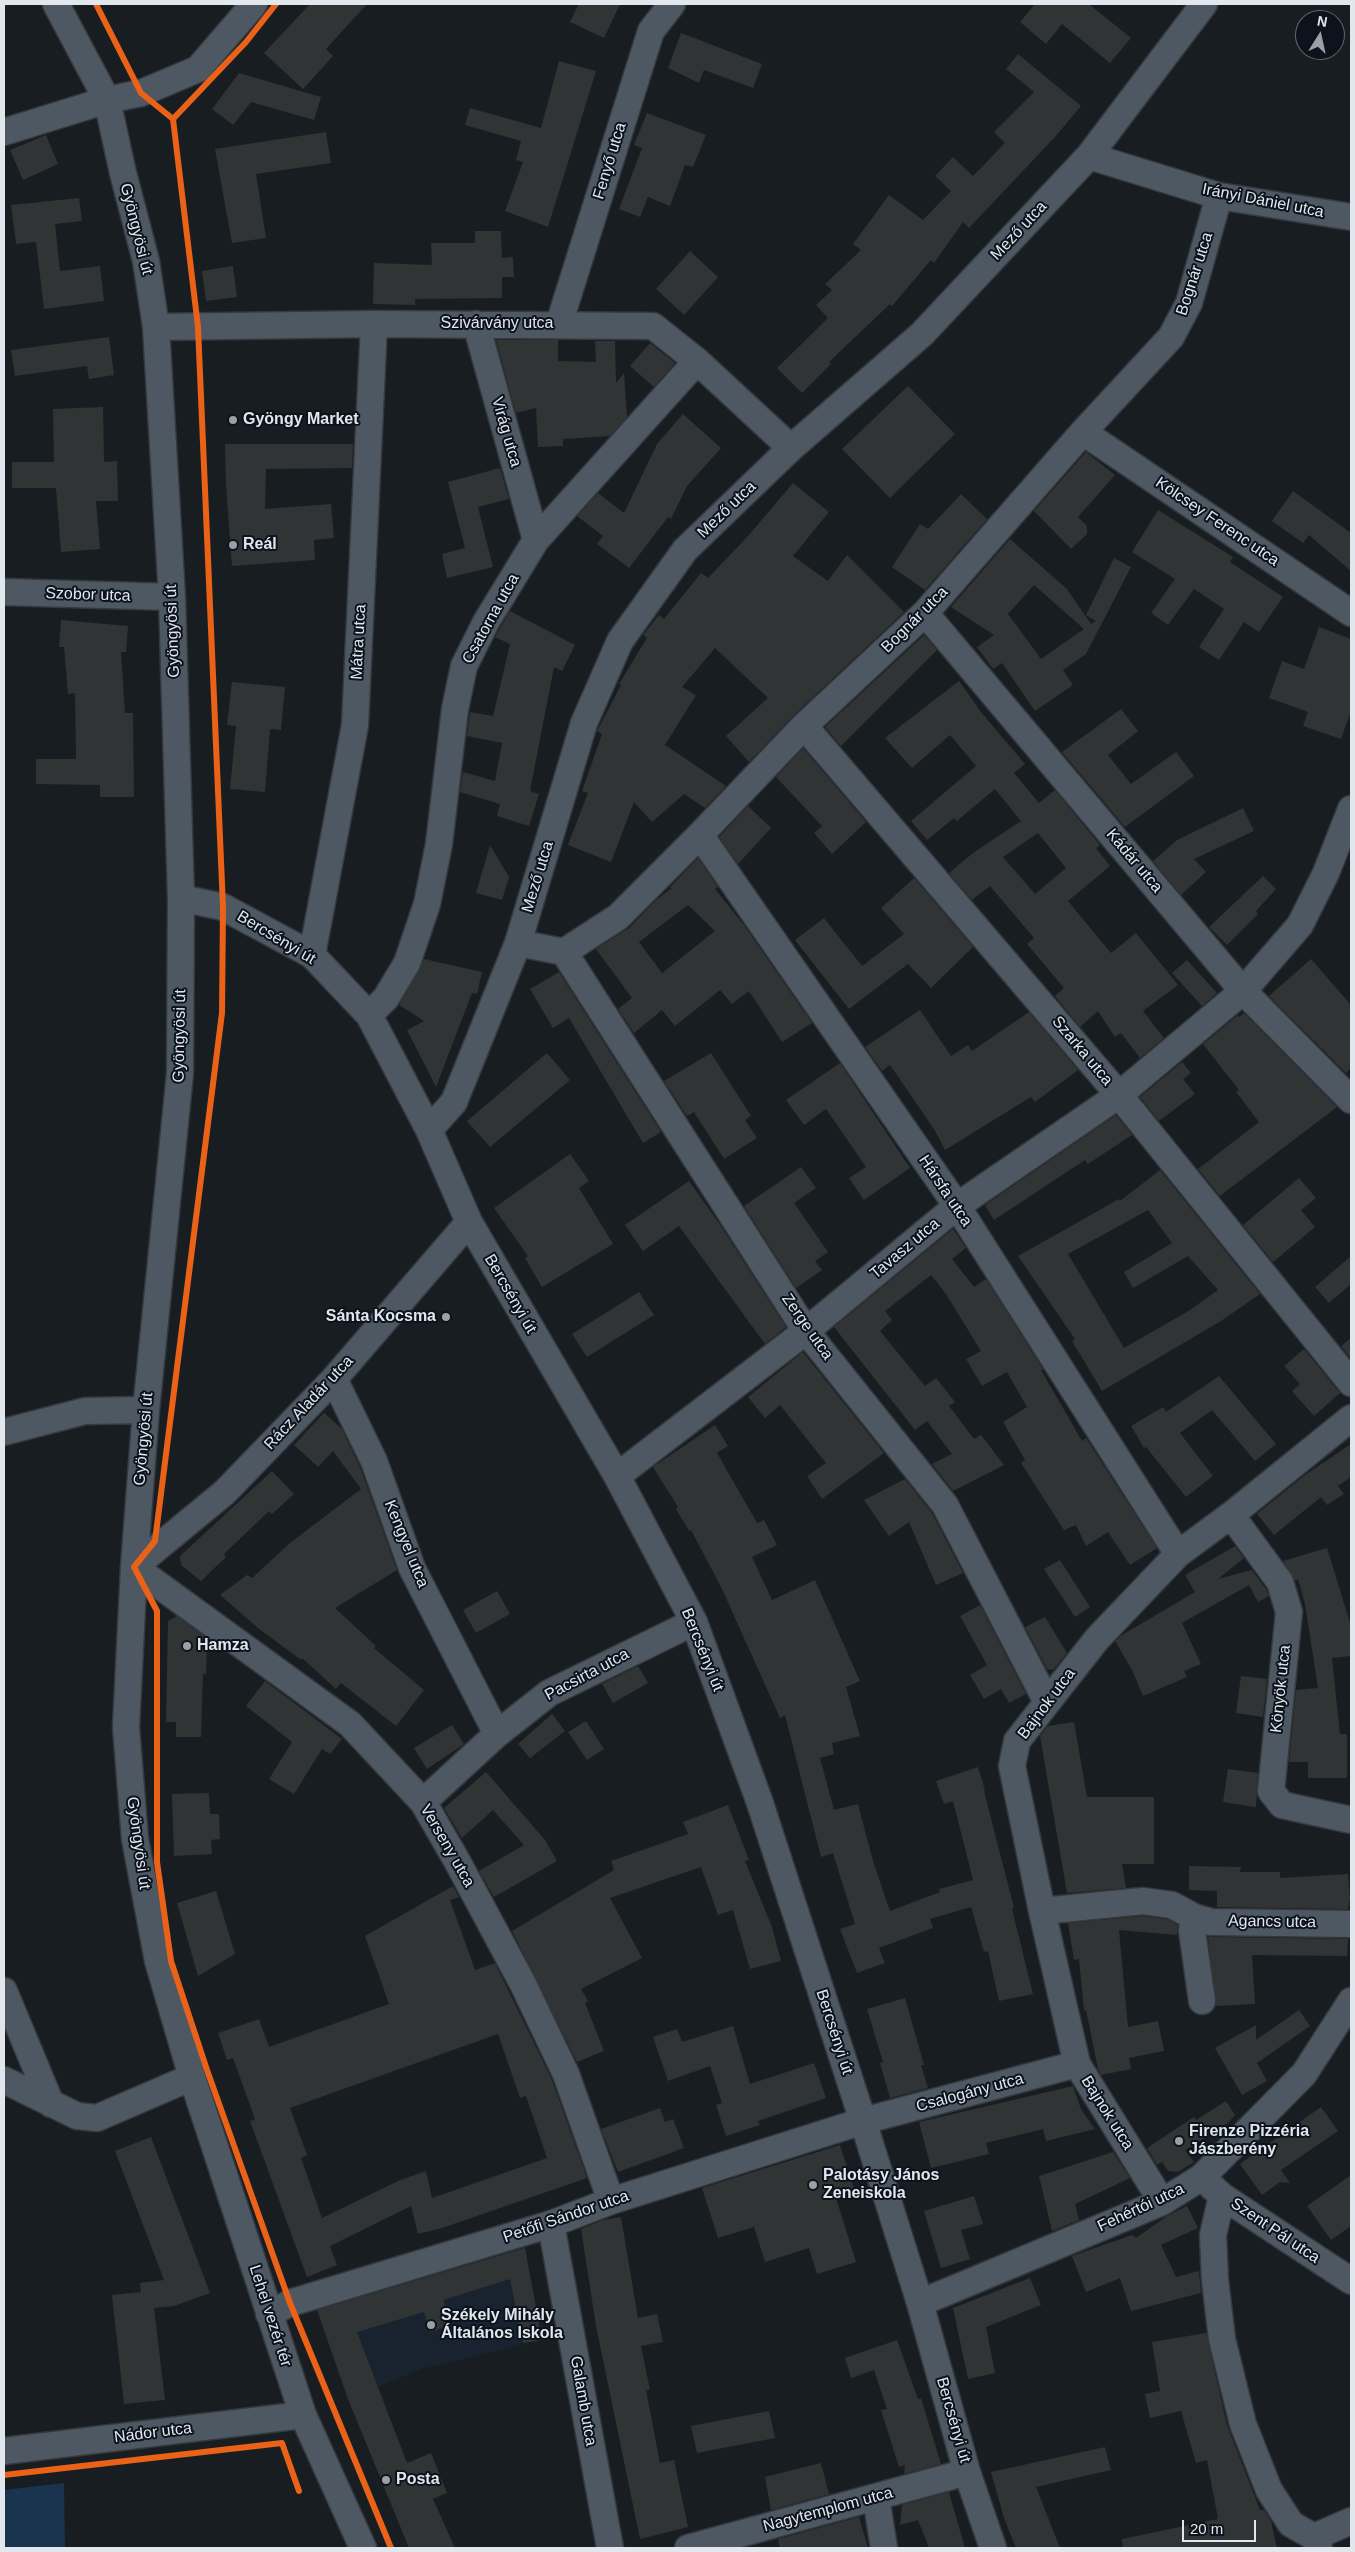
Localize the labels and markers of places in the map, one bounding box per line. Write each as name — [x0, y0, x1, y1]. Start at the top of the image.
place label: Gyöngy Market — [243, 410, 359, 430]
marker: Gyöngy Market — [227, 414, 239, 426]
place label: Reál — [243, 535, 277, 555]
marker: Reál — [227, 539, 239, 551]
place label: Sánta Kocsma — [326, 1307, 436, 1327]
marker: Sánta Kocsma — [440, 1311, 452, 1323]
place label: Hamza — [197, 1636, 249, 1656]
marker: Hamza — [181, 1640, 193, 1652]
place label: Firenze Pizzéria Jászberény — [1189, 2122, 1309, 2160]
marker: Firenze Pizzéria Jászberény — [1173, 2135, 1185, 2147]
place label: Palotásy János Zeneiskola — [823, 2166, 940, 2204]
marker: Palotásy János Zeneiskola — [807, 2179, 819, 2191]
place label: Székely Mihály Általános Iskola — [441, 2306, 563, 2344]
marker: Székely Mihály Általános Iskola — [425, 2319, 437, 2331]
place label: Posta — [396, 2470, 440, 2490]
marker: Posta — [380, 2474, 392, 2486]

